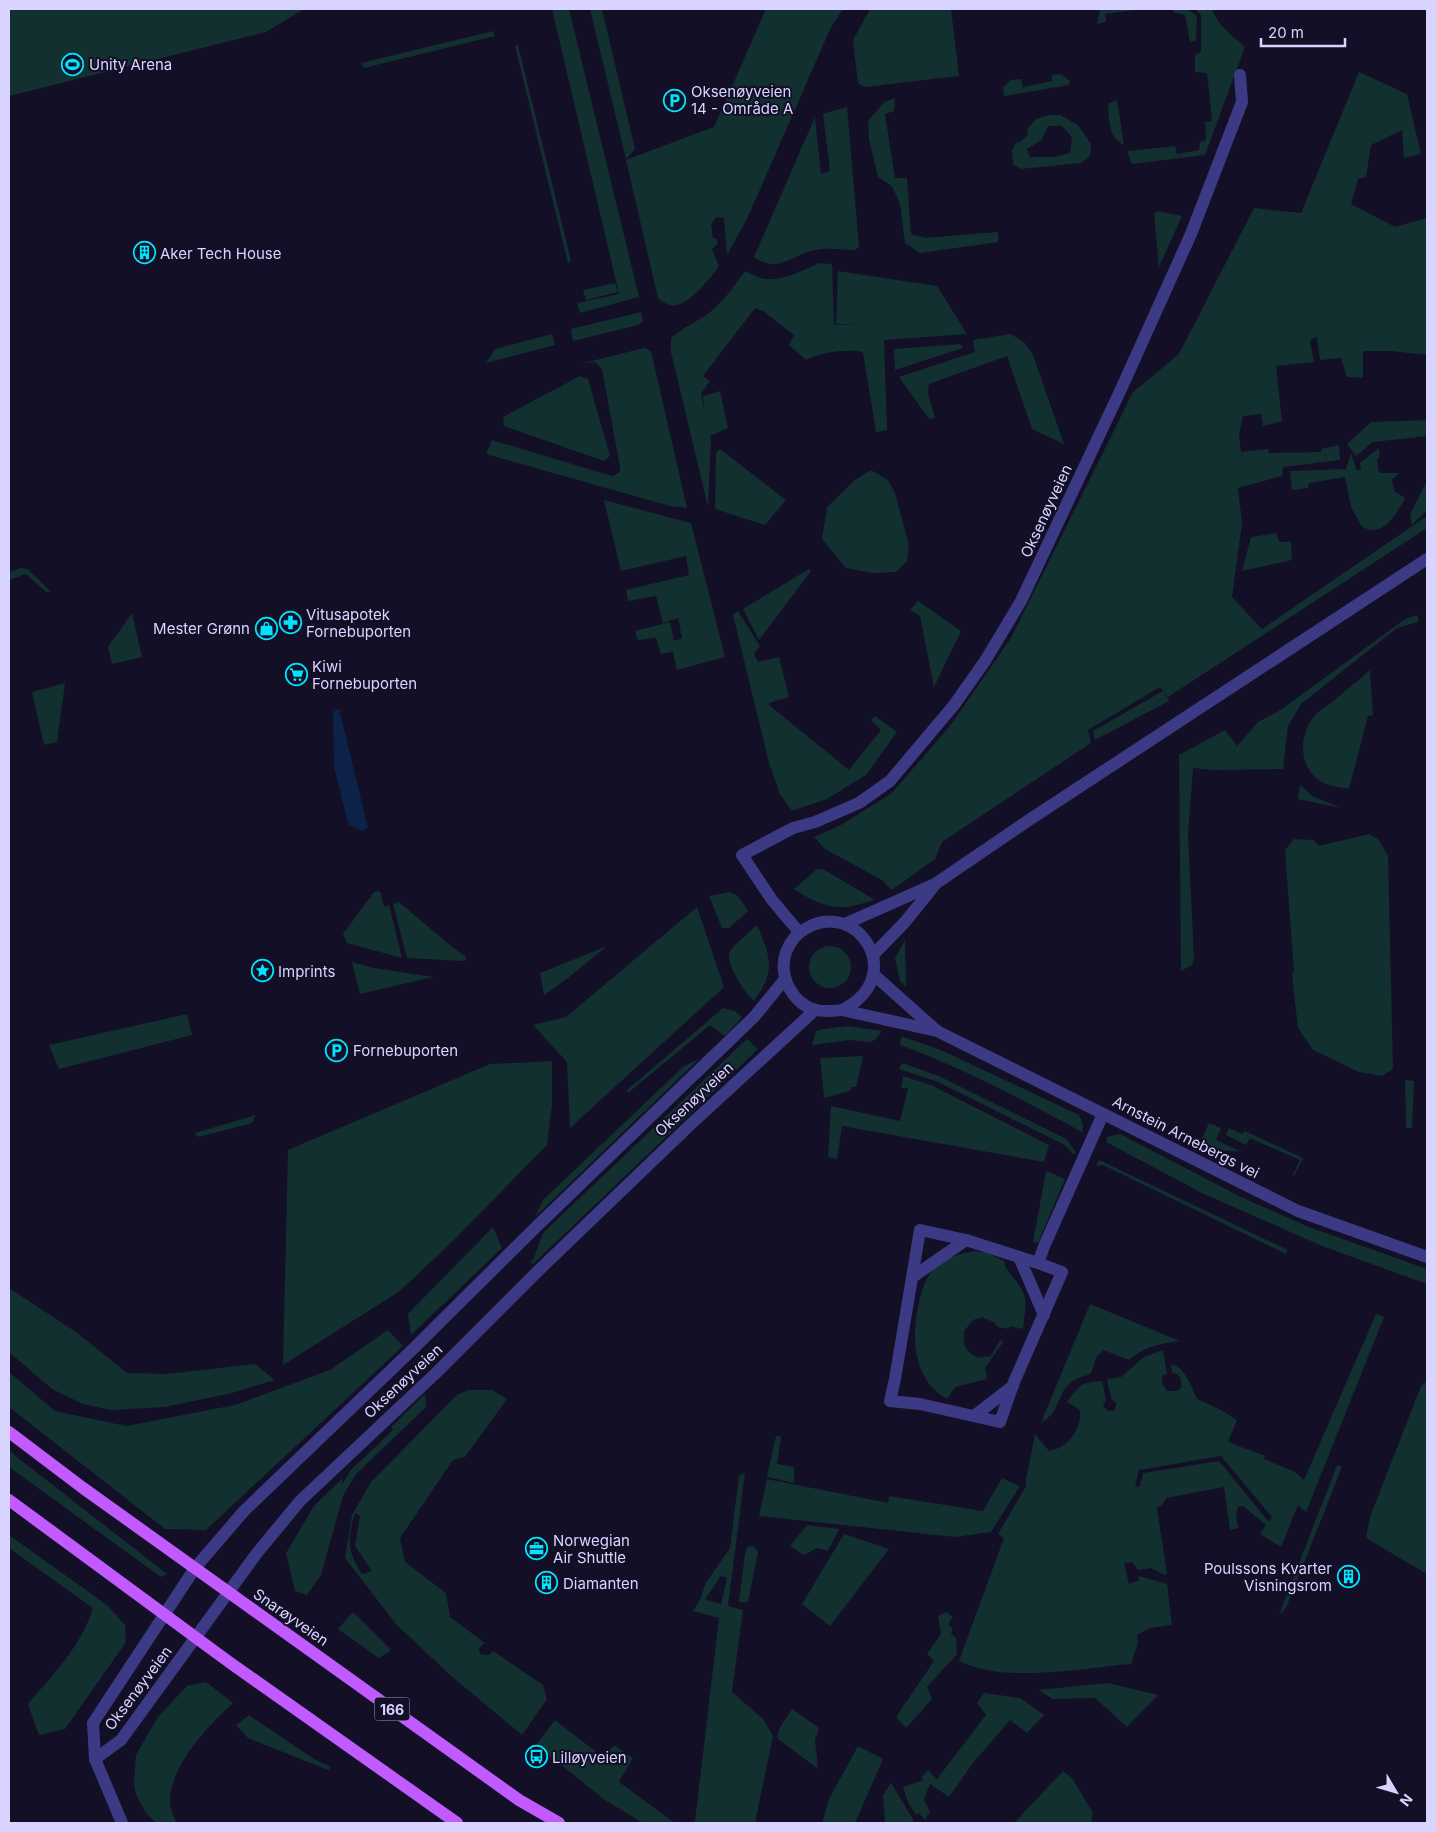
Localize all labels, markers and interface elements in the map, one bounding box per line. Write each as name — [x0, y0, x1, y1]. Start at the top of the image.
scale bar — [1261, 15, 1345, 47]
text: 20 m — [1268, 23, 1304, 42]
sports icon: Unity Arena — [61, 52, 85, 76]
place label: Unity Arena — [89, 55, 172, 74]
place label: Oksenøyveien 14 - Område A — [691, 82, 793, 118]
parking icon: Oksenøyveien 14 - Område A — [663, 88, 687, 112]
building icon: Aker Tech House — [132, 241, 156, 265]
place label: Aker Tech House — [160, 244, 281, 263]
street label: Oksenøyveien — [1016, 461, 1076, 561]
place label: Vitusapotek Fornebuporten — [306, 605, 411, 641]
pharmacy icon: Vitusapotek Fornebuporten — [278, 611, 302, 635]
shop icon: Mester Grønn — [254, 616, 278, 640]
place label: Mester Grønn — [153, 619, 250, 638]
place label: Kiwi Fornebuporten — [312, 657, 417, 693]
supermarket icon: Kiwi Fornebuporten — [284, 663, 308, 687]
place icon: Imprints — [250, 959, 274, 983]
place label: Imprints — [278, 962, 335, 981]
parking icon: Fornebuporten — [325, 1038, 349, 1062]
place label: Fornebuporten — [353, 1041, 458, 1060]
street label: Oksenøyveien — [651, 1058, 737, 1140]
street label: Arnstein Arnebergs vei — [1109, 1092, 1263, 1182]
street label: Oksenøyveien — [360, 1340, 446, 1422]
place label: Norwegian Air Shuttle — [553, 1531, 630, 1567]
office icon: Norwegian Air Shuttle — [525, 1537, 549, 1561]
place label: Poulssons Kvarter Visningsrom — [1204, 1559, 1332, 1595]
building icon: Poulssons Kvarter Visningsrom — [1336, 1565, 1360, 1589]
building icon: Diamanten — [535, 1571, 559, 1595]
place label: Diamanten — [563, 1574, 639, 1593]
street label: Snarøyveien — [250, 1584, 332, 1650]
street label: Oksenøyveien — [100, 1642, 176, 1734]
road number: 166 — [374, 1698, 410, 1720]
bus stop icon: Lilløyveien — [524, 1745, 548, 1769]
place label: Lilløyveien — [552, 1748, 627, 1767]
north arrow — [1371, 1767, 1421, 1817]
text: N — [1397, 1791, 1417, 1810]

